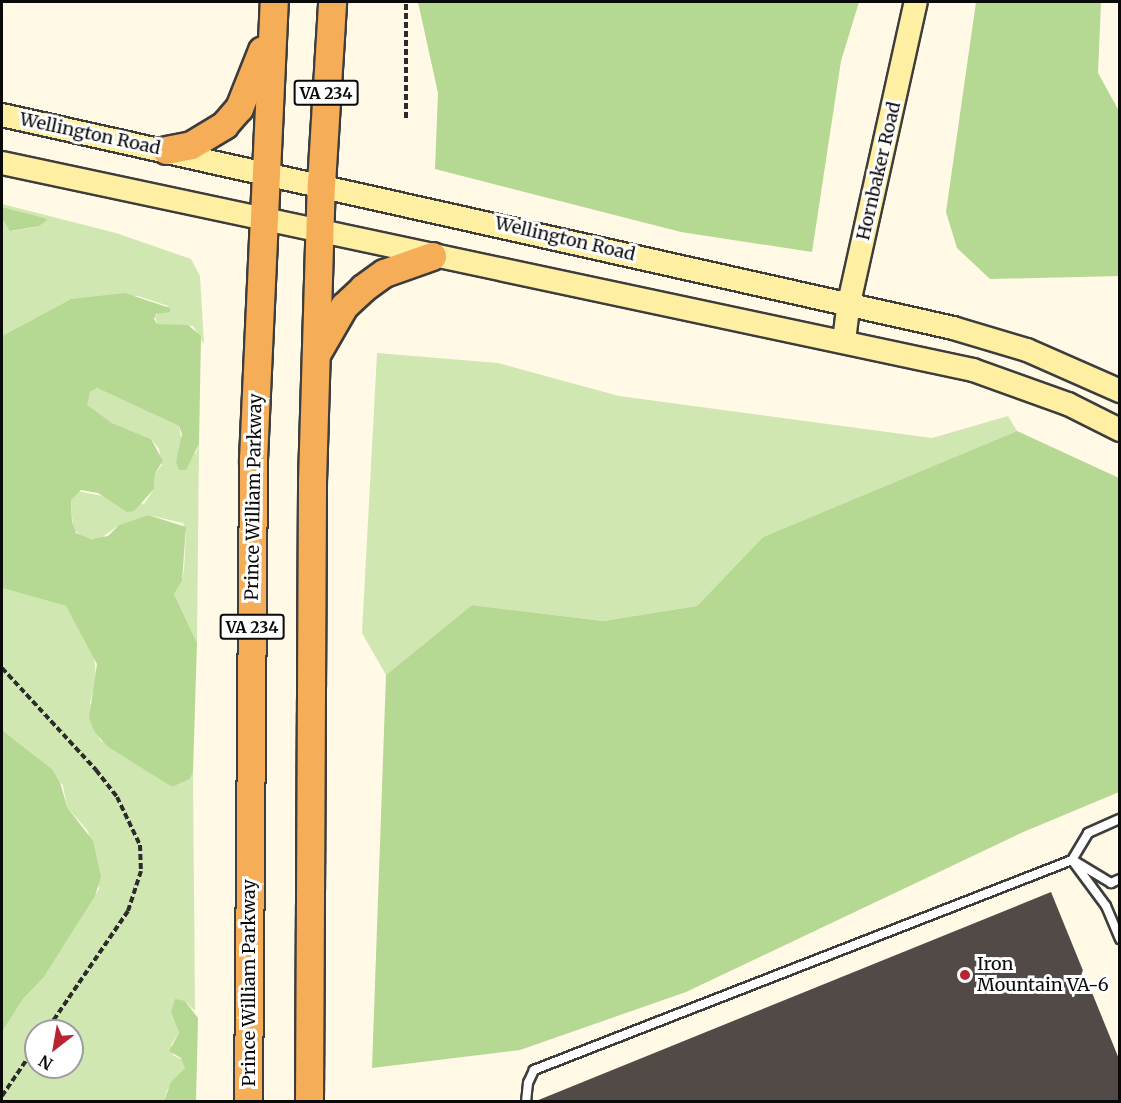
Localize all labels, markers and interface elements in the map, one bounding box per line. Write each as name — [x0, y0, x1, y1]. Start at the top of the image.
road number: VA 234 — [293, 80, 359, 106]
street label: Hornbaker Road — [853, 100, 905, 242]
street label: Wellington Road — [18, 109, 162, 159]
street label: Wellington Road — [493, 212, 637, 266]
street label: Prince William Parkway — [241, 393, 267, 601]
road number: VA 234 — [219, 614, 285, 640]
street label: Prince William Parkway — [238, 879, 260, 1087]
place label: Iron Mountain VA-6 — [977, 954, 1109, 996]
marker: Iron Mountain VA-6 — [958, 968, 972, 982]
north arrow — [24, 1019, 84, 1079]
text: N — [35, 1051, 56, 1075]

